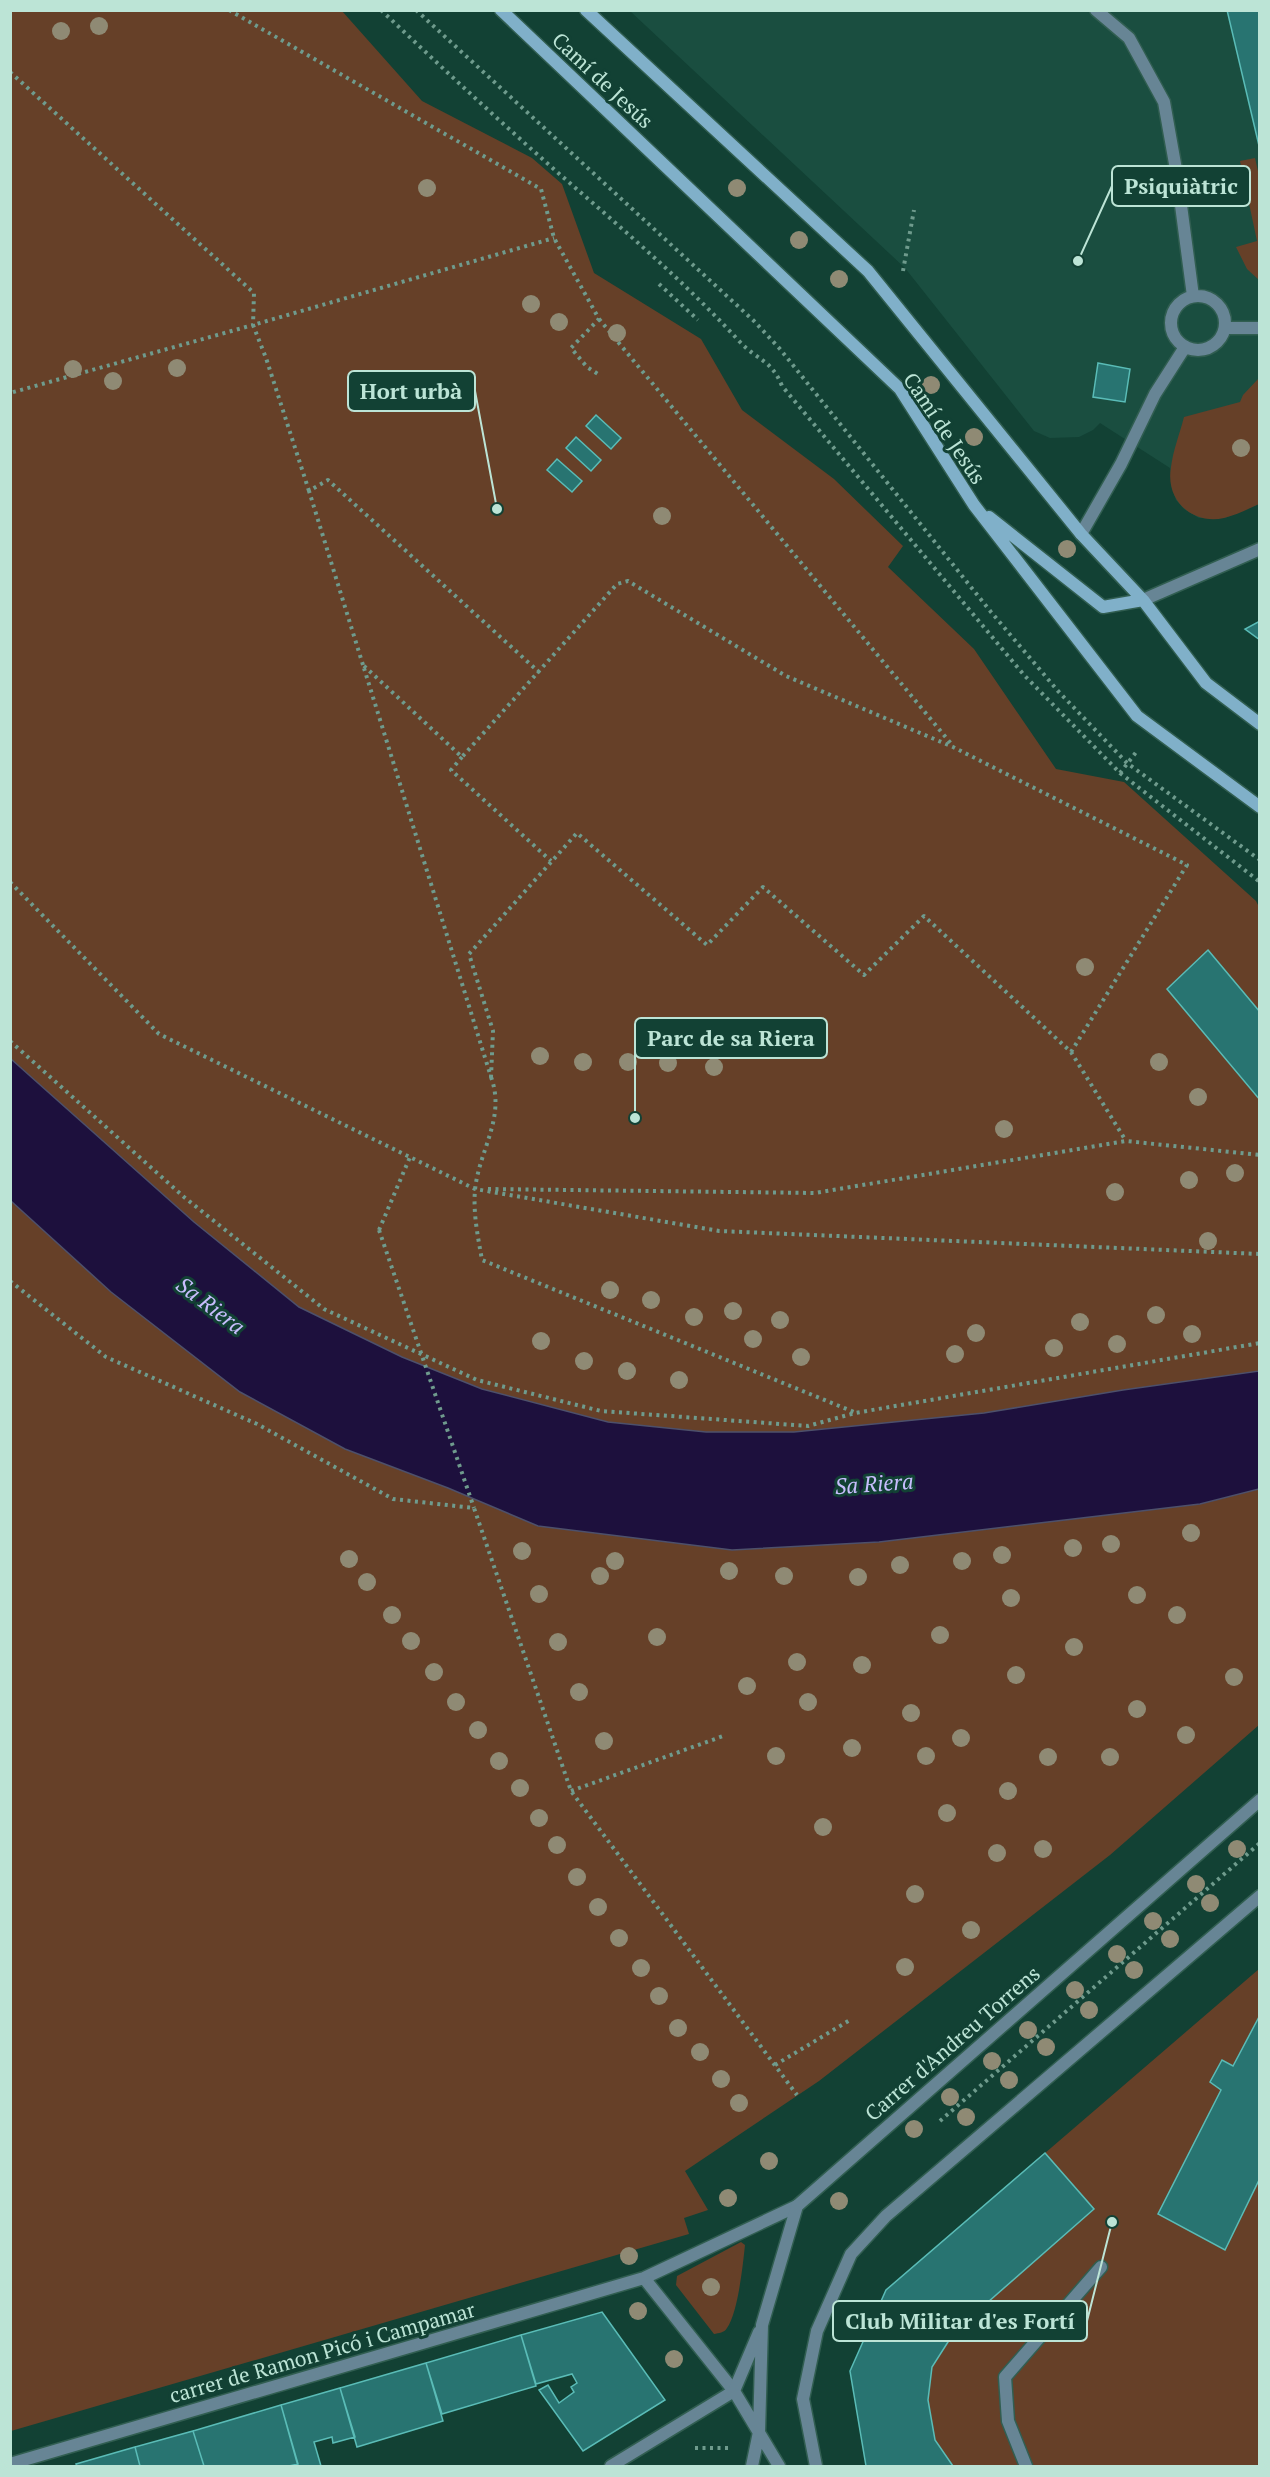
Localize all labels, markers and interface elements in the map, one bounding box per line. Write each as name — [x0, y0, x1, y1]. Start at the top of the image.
street label: Camí de Jesús — [546, 26, 660, 134]
callout: Psiquiàtric — [1112, 166, 1250, 206]
text: Psiquiàtric — [1124, 171, 1238, 200]
street label: Camí de Jesús — [897, 367, 993, 489]
callout: Hort urbà — [348, 371, 475, 411]
text: Hort urbà — [360, 376, 462, 405]
callout: Parc de sa Riera — [635, 1018, 827, 1058]
text: Parc de sa Riera — [647, 1023, 815, 1052]
water label: Sa Riera — [171, 1270, 251, 1340]
water label: Sa Riera — [834, 1466, 914, 1500]
street label: Carrer d'Andreu Torrens — [858, 1959, 1046, 2127]
street label: carrer de Ramon Picó i Campamar — [166, 2295, 478, 2409]
callout: Club Militar d'es Fortí — [833, 2301, 1087, 2341]
text: Club Militar d'es Fortí — [845, 2306, 1075, 2335]

